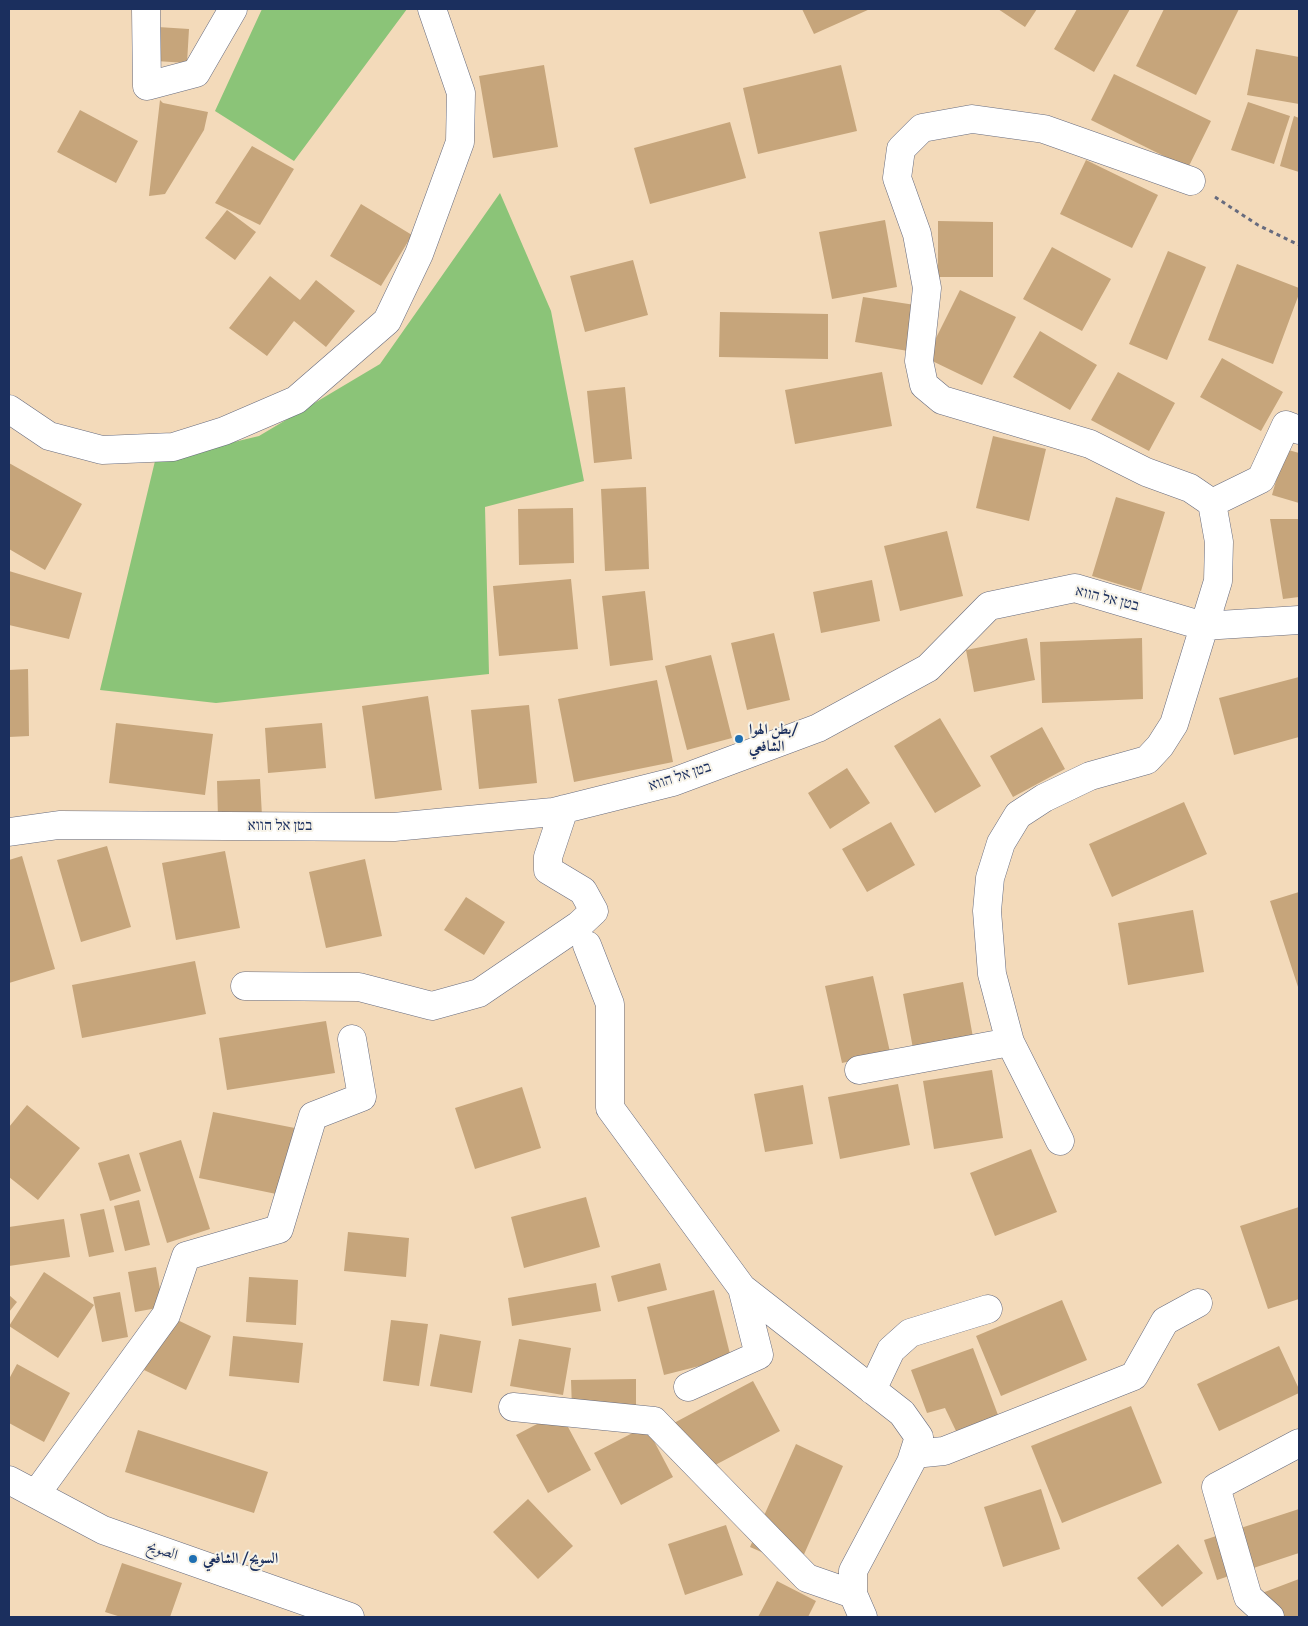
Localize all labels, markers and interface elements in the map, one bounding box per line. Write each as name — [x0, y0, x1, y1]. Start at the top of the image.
street label: בטן אל הווא — [1073, 582, 1141, 616]
place label: بطن الهوا/ الشافعي — [749, 721, 798, 756]
marker: بطن الهوا/ الشافعي — [733, 733, 745, 745]
street label: בטן אל הווא — [646, 758, 714, 796]
street label: בטן אל הווא — [248, 817, 312, 835]
street label: الصويح — [144, 1537, 180, 1565]
place label: السويح/ الشافعي — [203, 1550, 278, 1568]
marker: السويح/ الشافعي — [187, 1553, 199, 1565]

